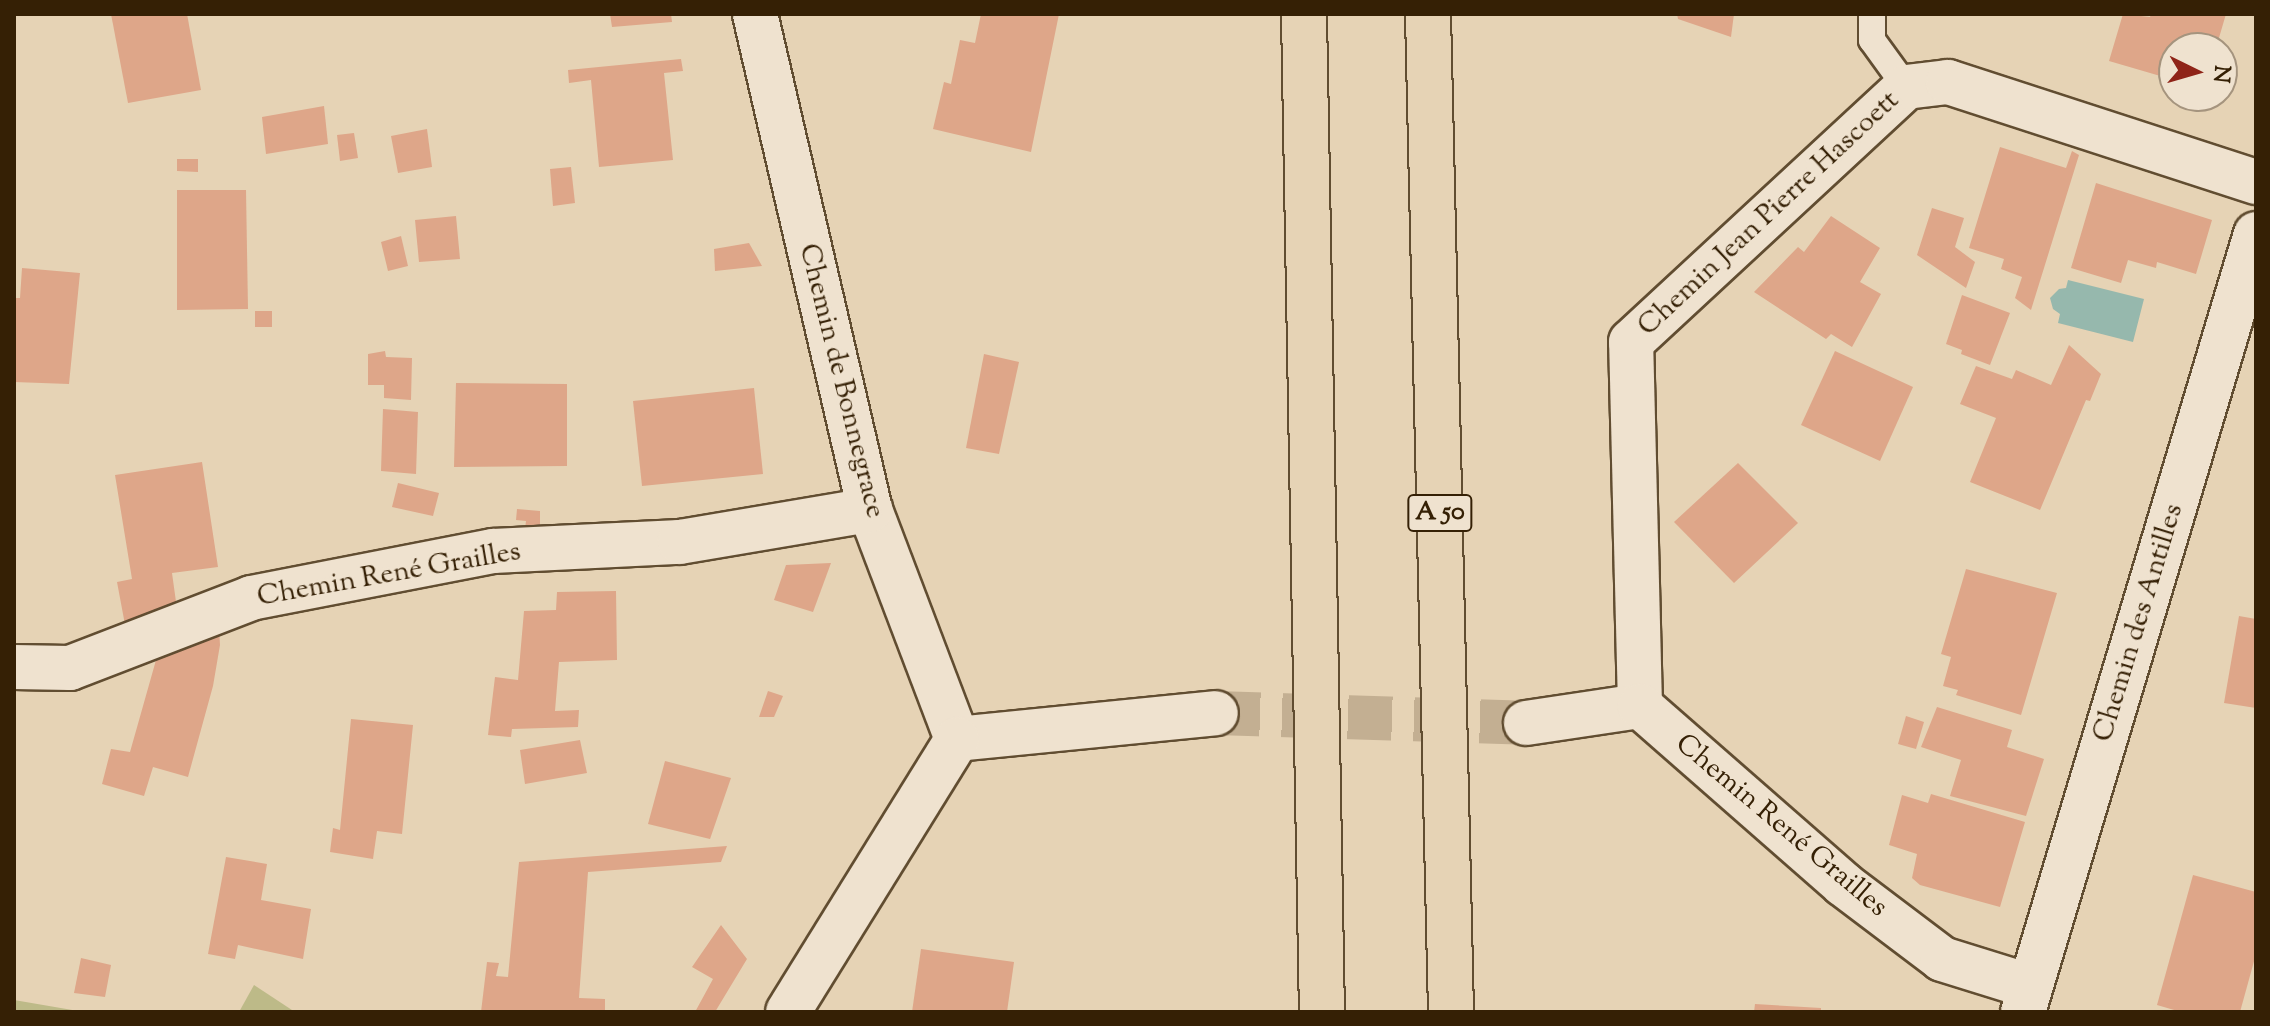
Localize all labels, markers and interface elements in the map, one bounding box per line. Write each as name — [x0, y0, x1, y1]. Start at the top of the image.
north arrow — [2158, 32, 2238, 112]
text: N — [2203, 64, 2237, 84]
street label: Chemin Jean Pierre Hascoett — [1632, 84, 1906, 344]
street label: Chemin de Bonnegrace — [791, 241, 891, 521]
road number: A 50 — [1406, 491, 1474, 535]
street label: Chemin des Antilles — [2087, 500, 2191, 746]
street label: Chemin René Grailles — [255, 535, 523, 615]
street label: Chemin René Grailles — [1668, 727, 1894, 925]

